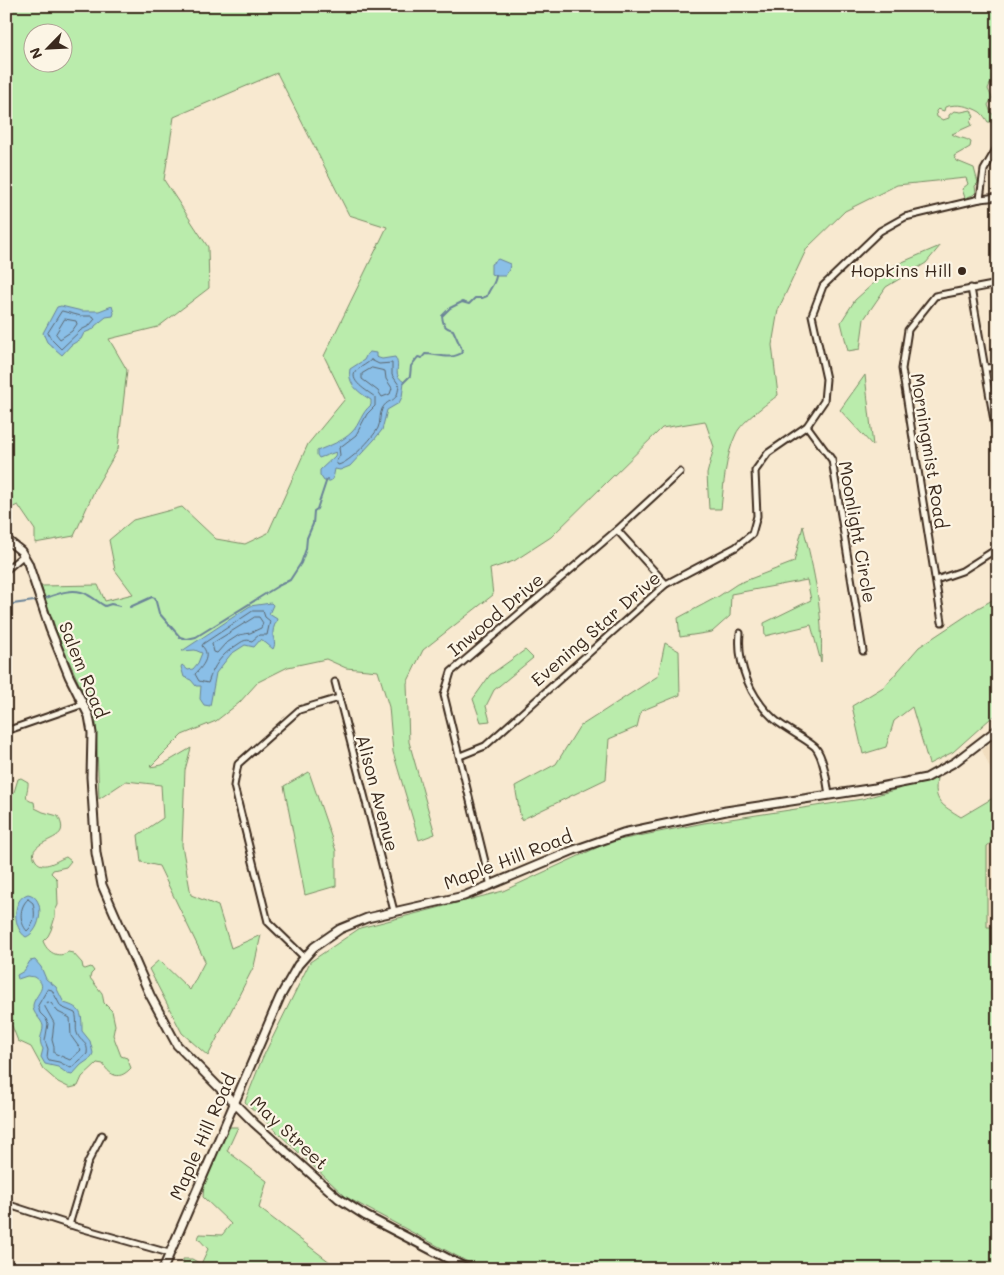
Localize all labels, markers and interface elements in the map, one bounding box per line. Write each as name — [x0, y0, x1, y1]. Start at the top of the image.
north arrow — [22, 22, 72, 72]
text: N — [25, 45, 47, 62]
place label: Hopkins Hill — [850, 258, 952, 282]
marker: Hopkins Hill — [956, 265, 968, 277]
street label: Morningmist Road — [906, 371, 954, 530]
street label: Moonlight Circle — [834, 459, 882, 605]
street label: Evening Star Drive — [525, 565, 665, 691]
street label: Inwood Drive — [442, 567, 548, 661]
street label: Salem Road — [54, 618, 114, 721]
street label: Alison Avenue — [351, 732, 405, 854]
street label: Maple Hill Road — [440, 823, 575, 895]
street label: Maple Hill Road — [163, 1070, 241, 1204]
street label: May Street — [246, 1090, 334, 1174]

